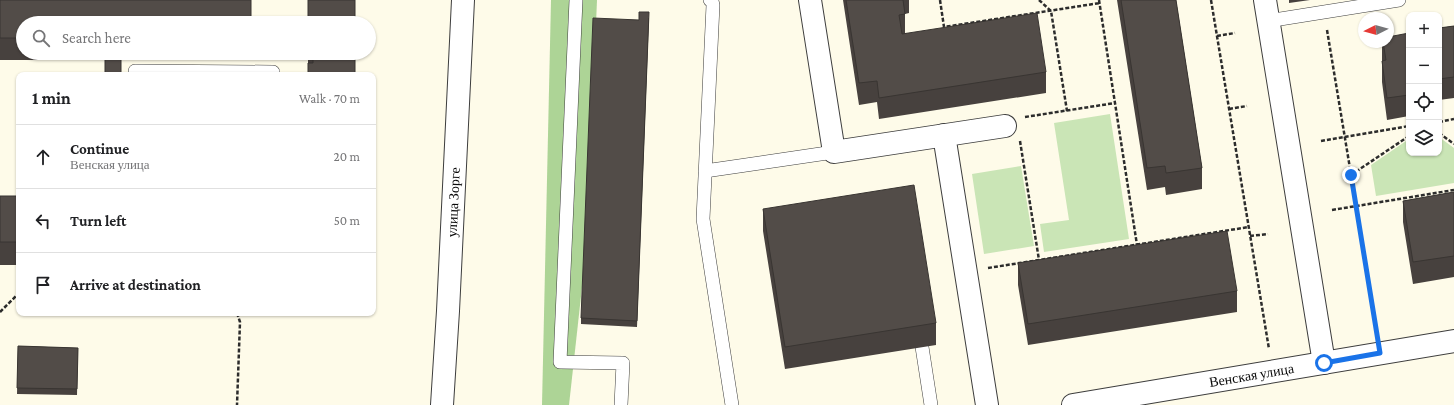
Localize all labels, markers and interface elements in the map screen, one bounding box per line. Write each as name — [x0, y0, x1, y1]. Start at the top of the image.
north arrow — [1358, 12, 1394, 48]
map controls — [1406, 12, 1442, 156]
button: + — [1406, 12, 1442, 48]
search box — [16, 16, 376, 60]
icon: search — [30, 27, 52, 49]
text: Search here — [62, 30, 131, 46]
button: − — [1406, 48, 1442, 84]
button: locate — [1406, 84, 1442, 120]
text: 1 min — [32, 89, 71, 108]
text: Walk · 70 m — [299, 91, 360, 106]
button: layers — [1406, 120, 1442, 156]
text: Continue — [70, 141, 129, 157]
icon: ahead — [32, 146, 54, 168]
text: 20 m — [334, 149, 360, 164]
text: Венская улица — [70, 157, 150, 172]
route end — [1342, 166, 1360, 184]
street label: улица Зорге — [444, 167, 463, 238]
icon: left — [32, 210, 54, 232]
text: Turn left — [70, 213, 126, 229]
text: 50 m — [334, 213, 360, 228]
icon: arrive — [32, 274, 54, 296]
text: Arrive at destination — [70, 277, 201, 293]
route start — [1315, 354, 1333, 372]
street label: Венская улица — [1208, 360, 1296, 390]

